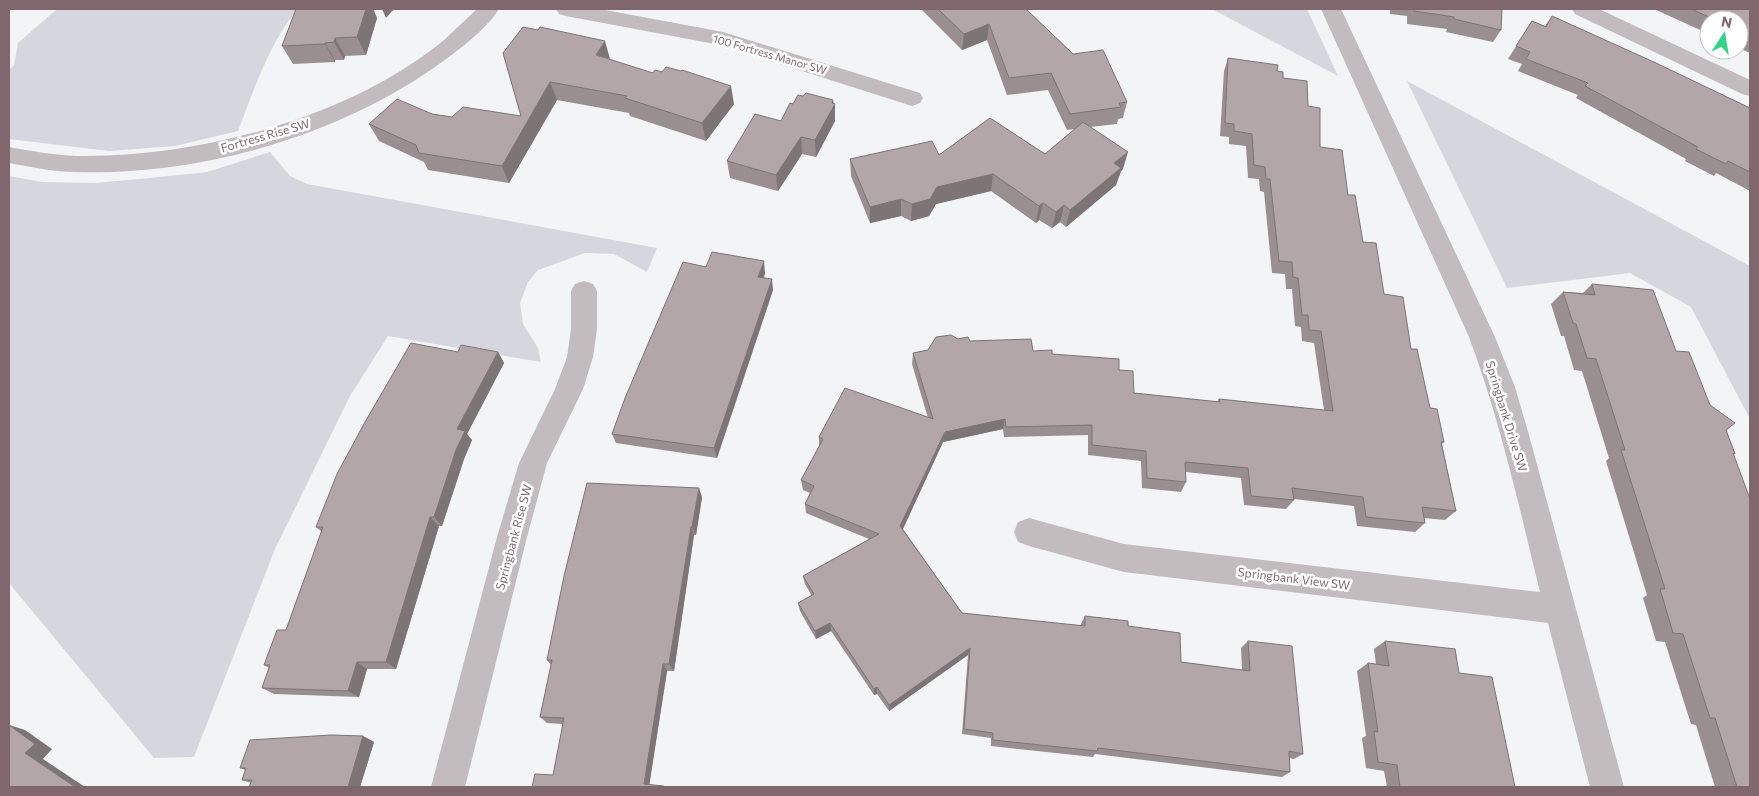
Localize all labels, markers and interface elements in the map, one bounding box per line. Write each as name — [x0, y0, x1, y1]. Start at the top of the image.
north arrow — [1699, 10, 1749, 60]
text: N — [1720, 12, 1734, 31]
street label: 100 Fortress Manor SW — [712, 32, 828, 76]
street label: Fortress Rise SW — [219, 116, 311, 154]
street label: Springbank Drive SW — [1484, 359, 1530, 473]
street label: Springbank Rise SW — [492, 483, 534, 591]
street label: Springbank View SW — [1237, 564, 1351, 592]

